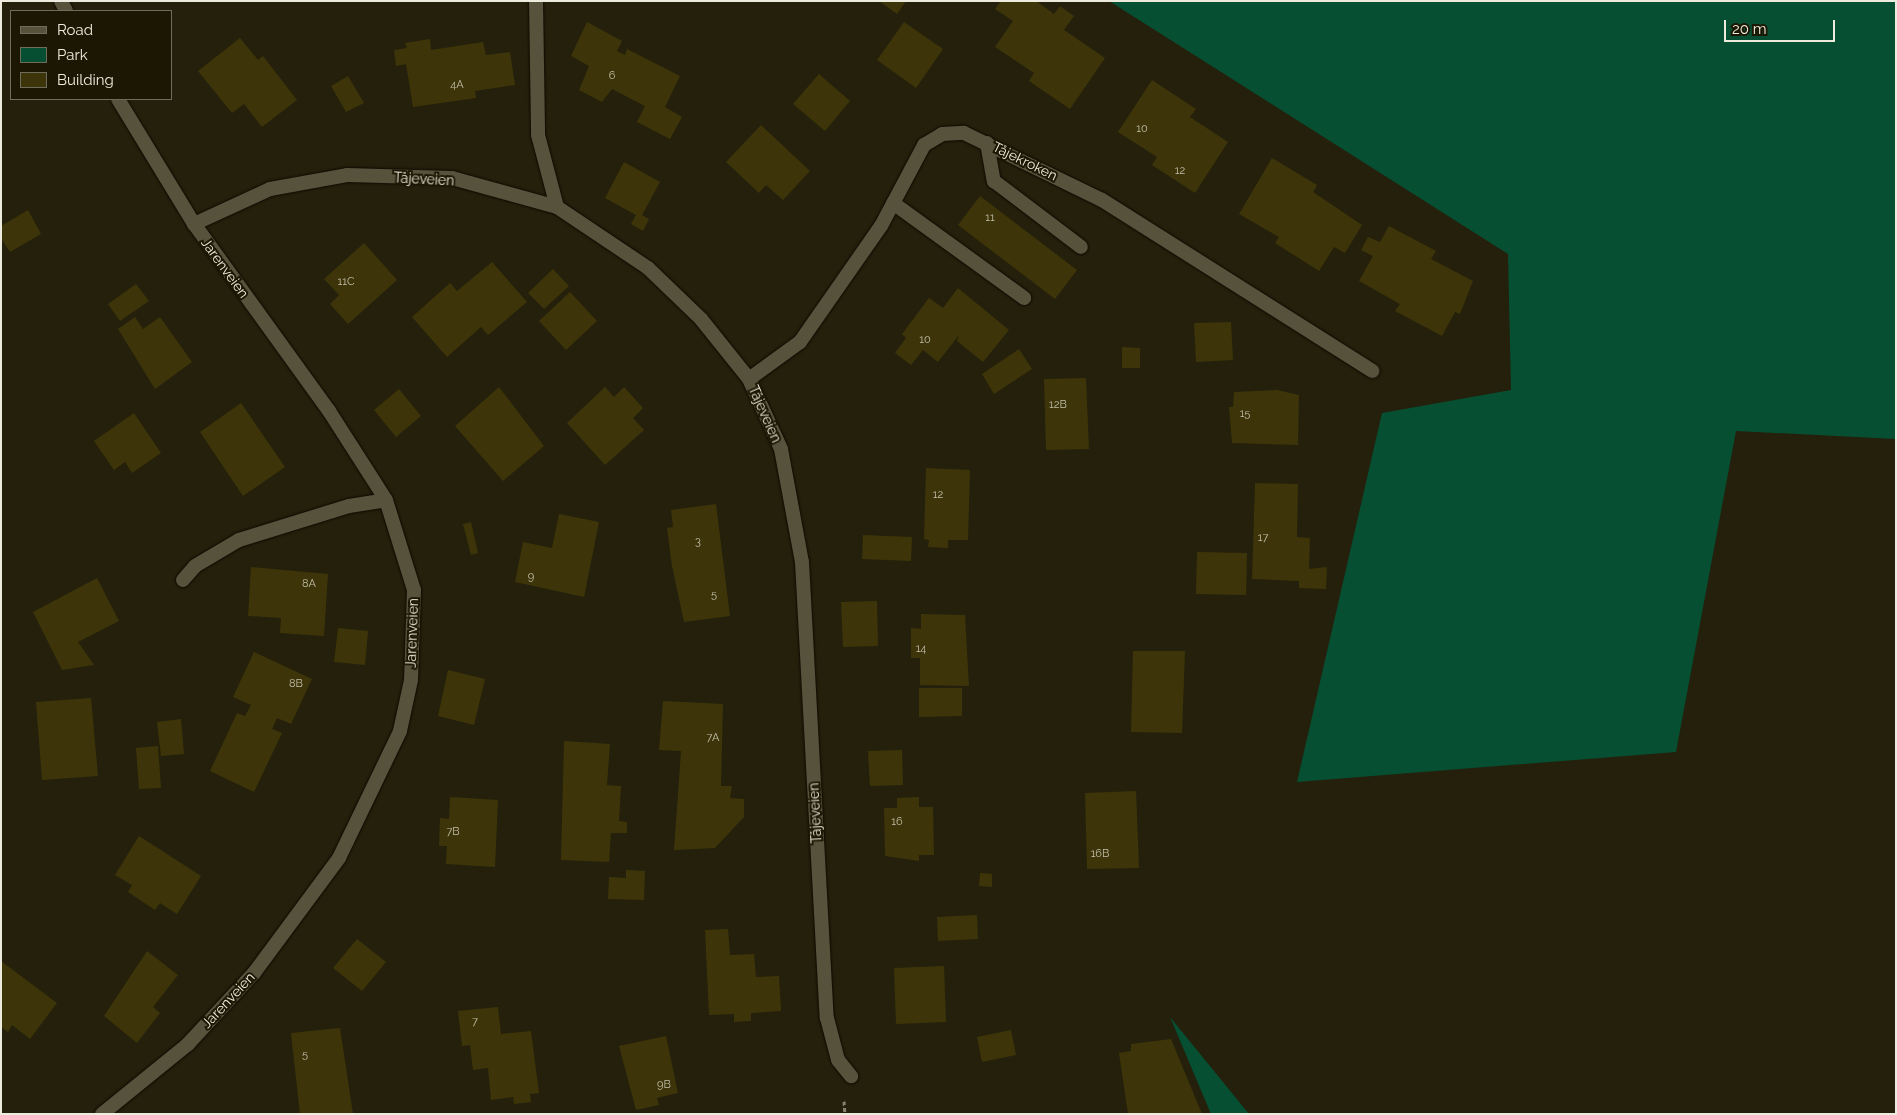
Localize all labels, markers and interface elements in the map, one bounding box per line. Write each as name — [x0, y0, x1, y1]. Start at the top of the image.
legend — [10, 10, 172, 100]
scale bar — [1727, 10, 1838, 42]
text: 20 m — [1732, 20, 1767, 38]
text: Road — [57, 21, 93, 39]
text: Park — [57, 46, 88, 64]
house number: 6 — [609, 69, 615, 83]
text: Building — [57, 71, 114, 89]
house number: 4A — [450, 78, 464, 92]
house number: 10 — [1136, 122, 1148, 136]
street label: Tåjekroken — [990, 138, 1060, 184]
house number: 12 — [1175, 164, 1185, 178]
street label: Tåjeveien — [393, 169, 455, 189]
house number: 11 — [985, 211, 995, 225]
street label: Jarenveien — [198, 235, 252, 301]
house number: 11C — [338, 275, 354, 289]
house number: 10 — [919, 333, 931, 347]
street label: Tåjeveien — [745, 383, 785, 445]
house number: 12B — [1049, 398, 1067, 412]
house number: 15 — [1240, 407, 1250, 421]
house number: 12 — [933, 488, 943, 502]
house number: 17 — [1258, 531, 1268, 545]
house number: 3 — [695, 535, 701, 549]
house number: 9 — [528, 570, 534, 584]
house number: 8A — [302, 577, 316, 591]
house number: 5 — [711, 588, 717, 602]
street label: Jarenveien — [402, 598, 422, 668]
house number: 14 — [916, 642, 926, 656]
house number: 8B — [289, 677, 303, 691]
house number: 7A — [707, 731, 719, 745]
street label: Tåjeveien — [805, 782, 825, 844]
house number: 16 — [891, 815, 903, 829]
house number: 7B — [446, 825, 460, 839]
house number: 16B — [1091, 847, 1109, 861]
street label: Jarenveien — [198, 969, 258, 1031]
house number: 7 — [472, 1015, 478, 1029]
house number: 5 — [302, 1048, 308, 1062]
house number: 9B — [657, 1078, 671, 1092]

